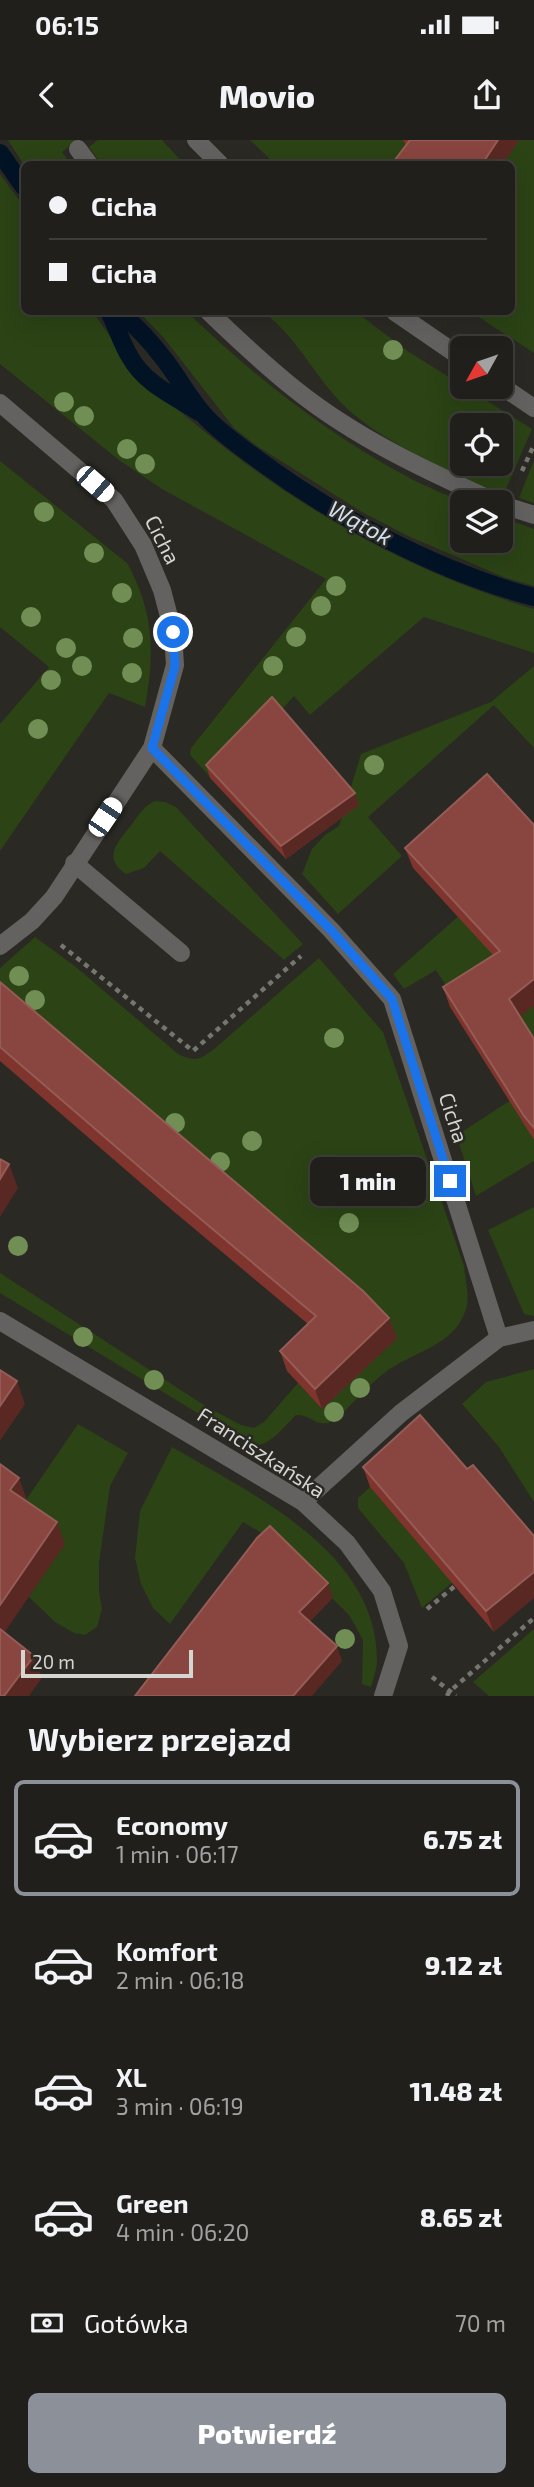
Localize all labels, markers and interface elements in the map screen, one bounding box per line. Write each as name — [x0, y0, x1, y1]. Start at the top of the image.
text: 06:15 — [35, 9, 99, 40]
icon: back — [28, 76, 66, 114]
text: Movio — [219, 76, 315, 114]
icon: share — [468, 76, 506, 114]
text: Cicha — [91, 190, 157, 221]
text: Cicha — [91, 257, 157, 288]
north arrow — [450, 336, 513, 399]
map controls — [450, 336, 513, 553]
button: locate — [450, 413, 513, 476]
car — [73, 462, 118, 506]
button: layers — [450, 490, 513, 553]
water label: Wątok — [324, 494, 397, 550]
street label: Cicha — [141, 511, 186, 568]
route start — [157, 616, 189, 648]
car — [85, 794, 126, 840]
street label: Cicha — [435, 1089, 474, 1146]
callout: 1 min — [310, 1156, 426, 1206]
route end — [434, 1165, 466, 1197]
text: 1 min — [340, 1167, 396, 1195]
street label: Franciszkańska — [193, 1401, 330, 1502]
scale bar — [21, 1647, 192, 1679]
text: 20 m — [32, 1650, 75, 1673]
text: Wybierz przejazd — [28, 1719, 291, 1757]
icon: car — [32, 1807, 95, 1870]
text: Economy — [116, 1809, 228, 1840]
text: 6.75 zł — [423, 1823, 502, 1854]
text: 1 min · 06:17 — [116, 1840, 239, 1868]
icon: car — [32, 1933, 95, 1996]
text: Komfort — [116, 1935, 218, 1966]
text: 9.12 zł — [425, 1949, 502, 1980]
text: 2 min · 06:18 — [116, 1966, 245, 1994]
icon: car — [32, 2059, 95, 2122]
text: XL — [116, 2061, 147, 2092]
text: 11.48 zł — [410, 2075, 502, 2106]
text: 3 min · 06:19 — [116, 2092, 244, 2120]
icon: car — [32, 2185, 95, 2248]
text: Green — [116, 2187, 189, 2218]
text: 8.65 zł — [420, 2201, 502, 2232]
text: 4 min · 06:20 — [116, 2218, 249, 2246]
icon: cash — [28, 2304, 66, 2342]
text: Gotówka — [84, 2307, 189, 2338]
text: 70 m — [455, 2309, 506, 2337]
button: Potwierdź — [28, 2393, 506, 2473]

